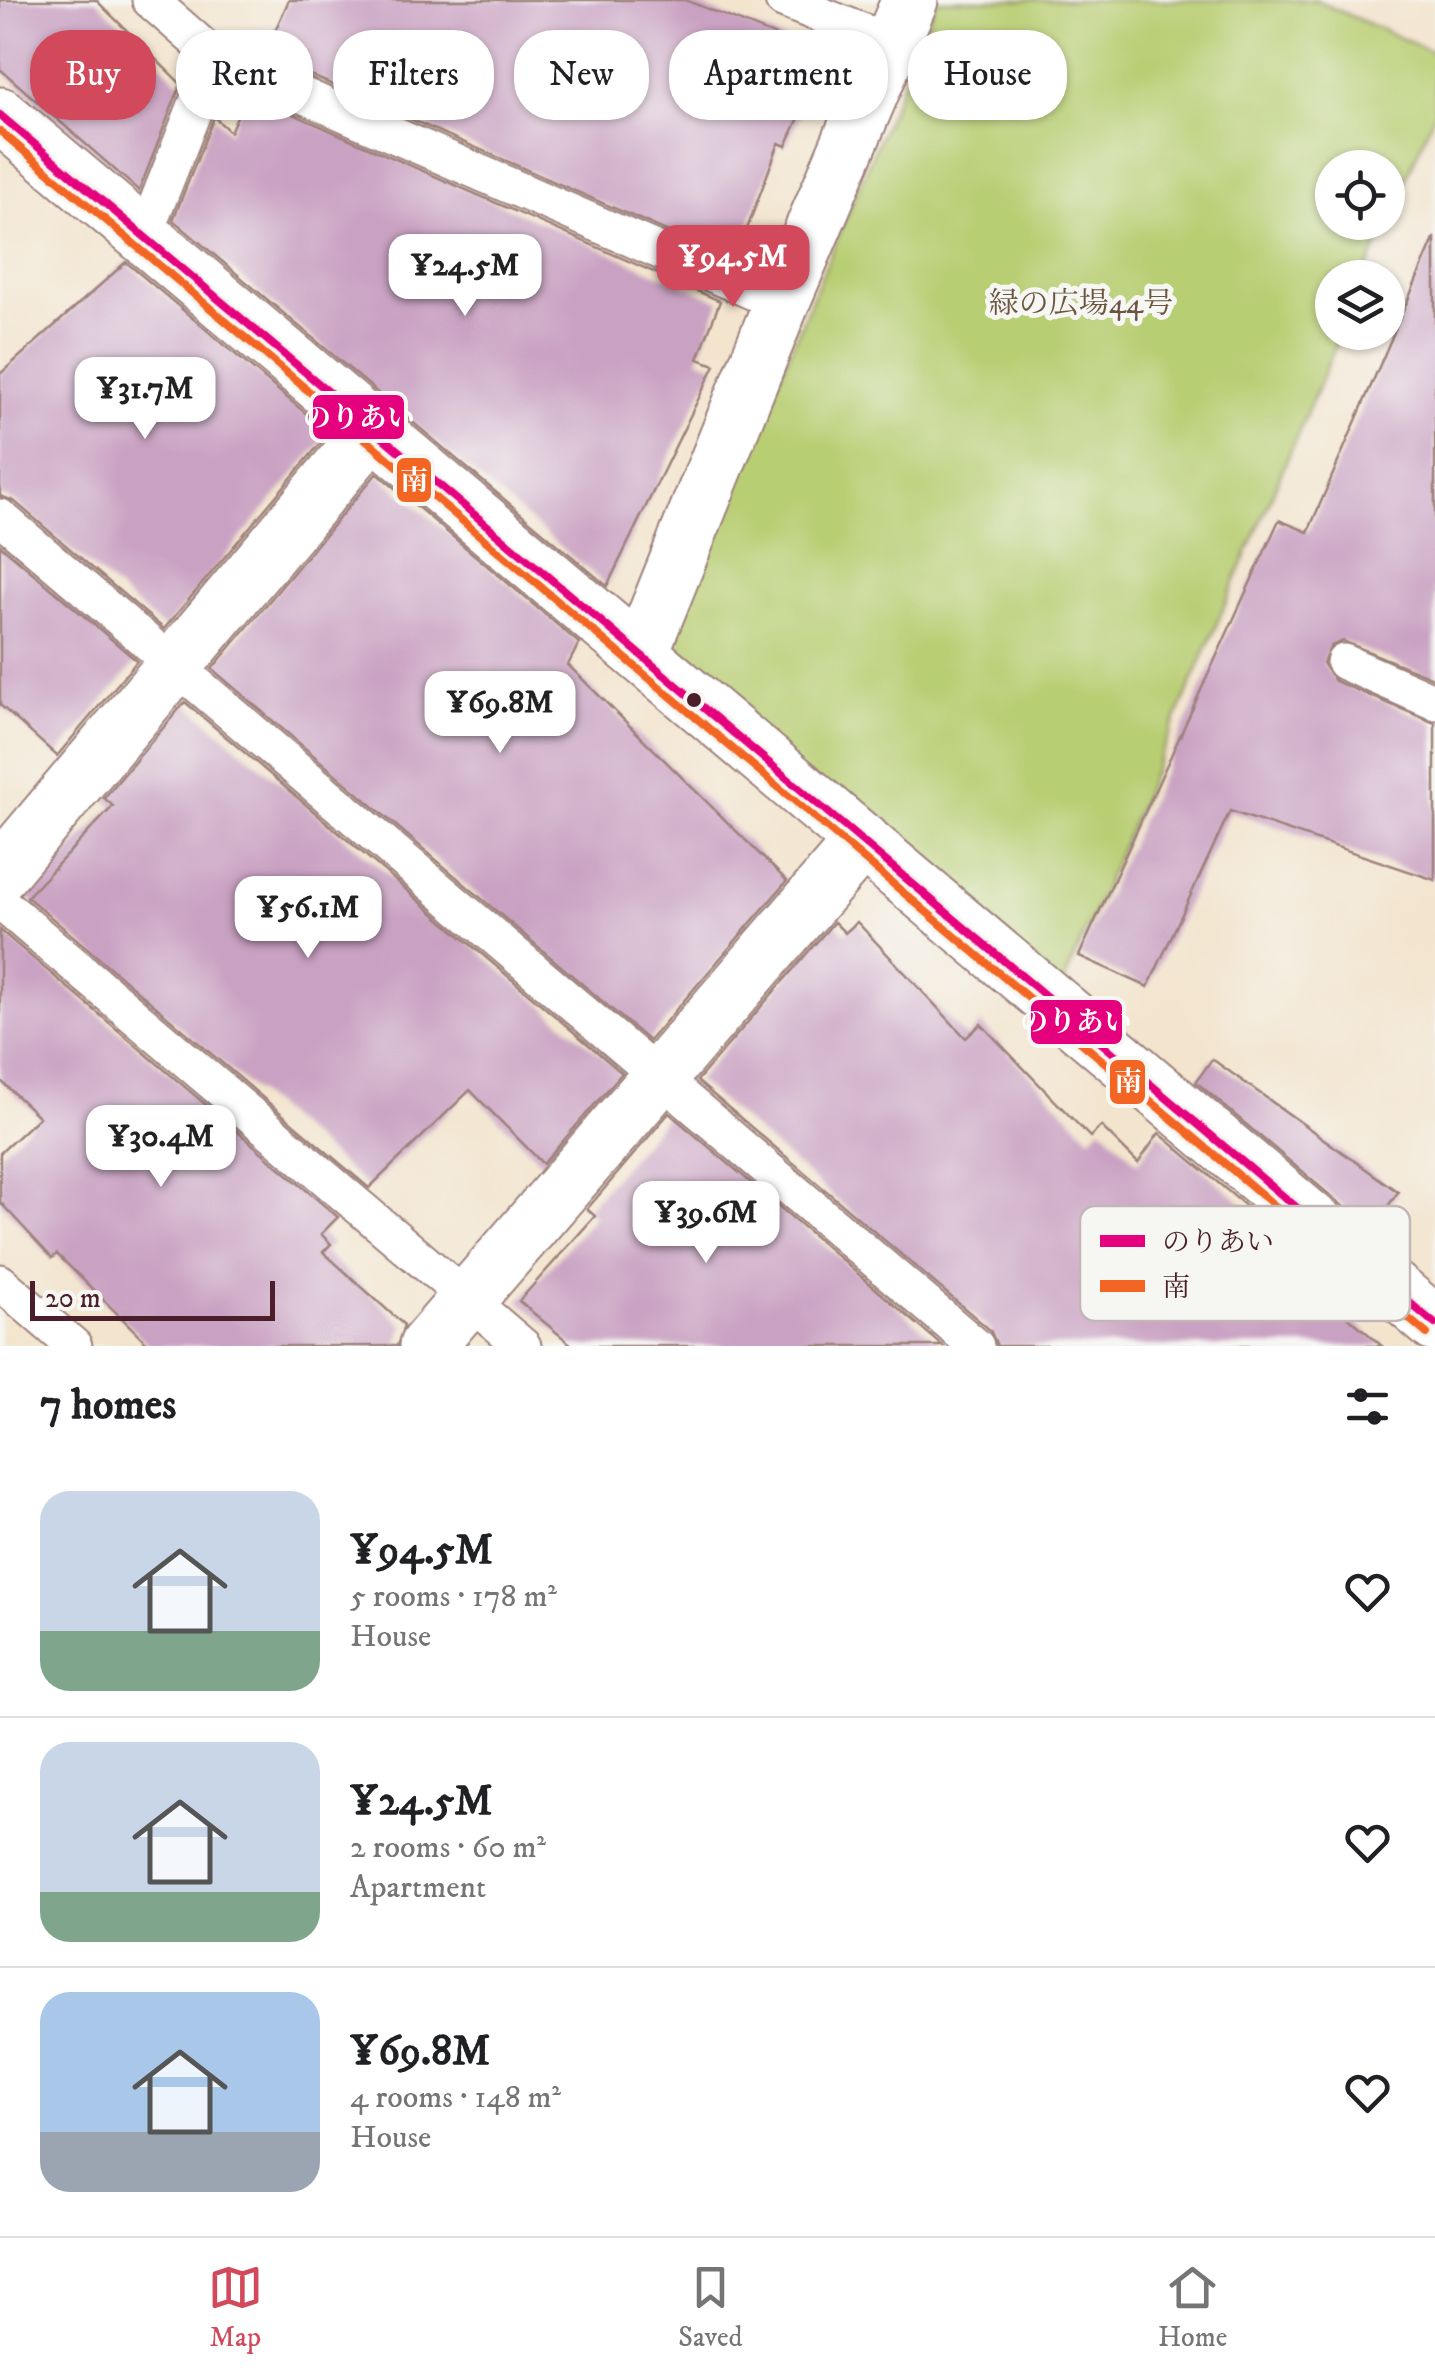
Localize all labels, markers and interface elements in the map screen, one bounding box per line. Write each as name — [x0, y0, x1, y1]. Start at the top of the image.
chip: Buy — [30, 30, 156, 120]
chip: Rent — [176, 30, 313, 120]
chip: Filters — [333, 30, 494, 120]
chip: New — [514, 30, 649, 120]
chip: Apartment — [669, 30, 888, 120]
chip: House — [908, 30, 1067, 120]
map controls — [1315, 150, 1405, 350]
button: locate — [1315, 150, 1405, 240]
pin: ¥94.5M — [652, 225, 814, 310]
pin: ¥24.5M — [384, 234, 546, 319]
text: ¥94.5M — [679, 237, 787, 277]
text: ¥24.5M — [411, 246, 519, 286]
button: layers — [1315, 260, 1405, 350]
park label: 緑の広場44号 — [989, 286, 1173, 323]
pin: ¥31.7M — [64, 357, 226, 442]
text: ¥31.7M — [97, 369, 193, 409]
line badge: のりあい — [311, 393, 406, 441]
text: のりあい — [303, 401, 415, 436]
line badge: 南 — [395, 456, 433, 504]
text: 南 — [400, 464, 428, 499]
pin: ¥69.8M — [419, 671, 581, 756]
text: ¥69.8M — [447, 683, 553, 723]
unlabelled marker — [684, 690, 704, 710]
pin: ¥56.1M — [227, 876, 389, 961]
text: ¥56.1M — [257, 888, 359, 928]
line badge: のりあい — [1029, 998, 1124, 1046]
text: のりあい — [1020, 1005, 1132, 1040]
line badge: 南 — [1108, 1058, 1147, 1106]
text: 南 — [1114, 1065, 1142, 1100]
pin: ¥30.4M — [80, 1105, 242, 1190]
text: ¥30.4M — [108, 1117, 214, 1157]
pin: ¥39.6M — [625, 1181, 787, 1266]
text: ¥39.6M — [655, 1193, 757, 1233]
legend — [1080, 1206, 1410, 1321]
text: のりあい — [1162, 1225, 1274, 1260]
text: 南 — [1162, 1270, 1190, 1305]
scale bar — [30, 1276, 275, 1320]
text: 20 m — [45, 1281, 101, 1316]
icon: filters — [1340, 1379, 1395, 1434]
text: 7 homes — [40, 1380, 176, 1432]
text: ¥94.5M — [350, 1525, 493, 1577]
icon: home — [120, 1531, 240, 1651]
icon: heart — [1340, 1564, 1395, 1619]
text: 5 rooms · 178 m² — [350, 1577, 557, 1617]
text: House — [350, 1617, 431, 1657]
text: ¥24.5M — [350, 1776, 493, 1828]
icon: home — [120, 1782, 240, 1902]
icon: heart — [1340, 1815, 1395, 1870]
text: 2 rooms · 60 m² — [350, 1828, 546, 1868]
text: Apartment — [350, 1868, 486, 1908]
text: ¥69.8M — [350, 2026, 490, 2078]
icon: home — [120, 2032, 240, 2152]
icon: heart — [1340, 2065, 1395, 2120]
text: 4 rooms · 148 m² — [350, 2078, 561, 2118]
text: House — [350, 2118, 431, 2158]
tab: Map — [208, 2260, 263, 2355]
tab: Saved — [678, 2260, 743, 2355]
tab: Home — [1158, 2260, 1227, 2355]

